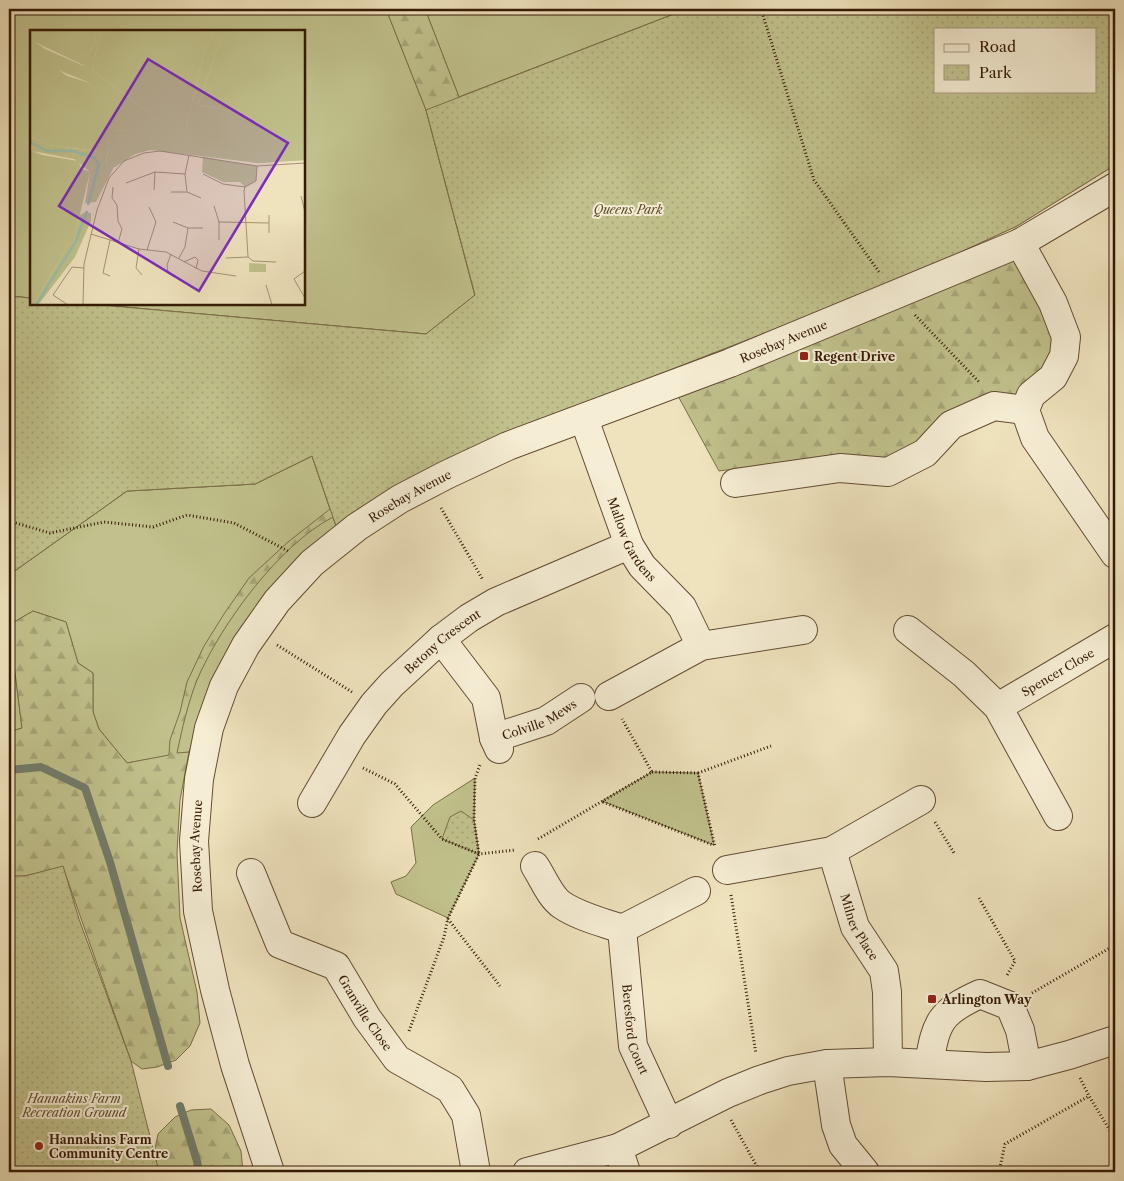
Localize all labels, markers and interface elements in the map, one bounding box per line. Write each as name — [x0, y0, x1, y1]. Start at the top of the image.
legend — [934, 28, 1096, 92]
inset map — [30, 30, 305, 305]
text: Road — [979, 37, 1016, 56]
text: Park — [979, 63, 1013, 82]
park label: Queens Park — [593, 202, 663, 217]
street label: Rosebay Avenue — [738, 316, 830, 366]
place label: Regent Drive — [814, 349, 895, 364]
marker: Regent Drive — [798, 350, 810, 362]
street label: Rosebay Avenue — [365, 466, 454, 525]
street label: Mallow Gardens — [605, 495, 660, 584]
street label: Betony Crescent — [401, 605, 484, 677]
street label: Spencer Close — [1018, 645, 1097, 699]
street label: Colville Mews — [500, 696, 579, 742]
street label: Rosebay Avenue — [186, 799, 205, 893]
street label: Milner Place — [838, 892, 882, 963]
street label: Granville Close — [335, 972, 396, 1054]
street label: Beresford Court — [620, 983, 653, 1077]
place label: Arlington Way — [941, 992, 1032, 1007]
marker: Arlington Way — [926, 993, 938, 1005]
park label: Hannakins Farm Recreation Ground — [21, 1091, 128, 1120]
place label: Hannakins Farm Community Centre — [49, 1132, 168, 1161]
marker: Hannakins Farm Community Centre — [33, 1140, 45, 1152]

